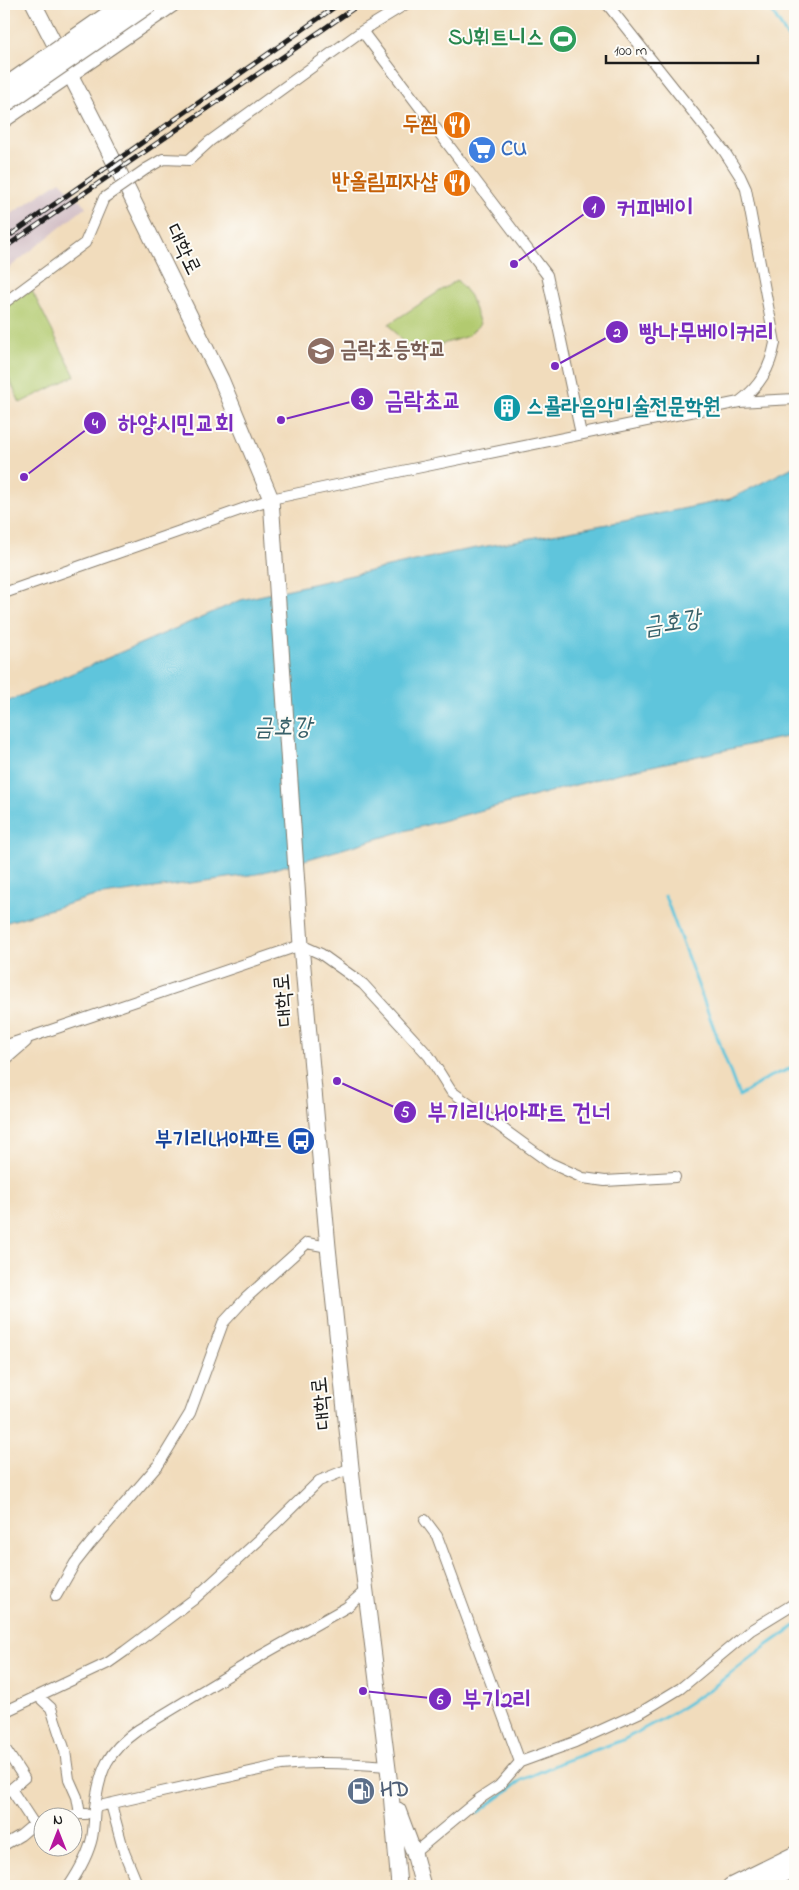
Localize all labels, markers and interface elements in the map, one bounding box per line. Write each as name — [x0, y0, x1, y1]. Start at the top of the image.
place label: SJ휘트니스 — [448, 23, 544, 55]
sports icon: SJ휘트니스 — [548, 24, 578, 54]
scale bar — [606, 32, 759, 64]
text: 100 m — [614, 40, 647, 62]
place label: 두찜 — [403, 109, 438, 141]
restaurant icon: 두찜 — [442, 110, 472, 140]
place label: CU — [501, 134, 527, 166]
supermarket icon: CU — [467, 135, 497, 165]
place label: 반올림피자샵 — [332, 167, 438, 199]
restaurant icon: 반올림피자샵 — [442, 168, 472, 198]
callout: 커피베이 — [581, 187, 703, 226]
text: 커피베이 — [616, 192, 694, 227]
text: 1 — [592, 197, 597, 219]
street label: 대학로 — [156, 219, 208, 281]
callout: 빵나무베이커리 — [604, 312, 784, 351]
text: 빵나무베이커리 — [638, 317, 775, 352]
text: 2 — [612, 322, 621, 344]
place label: 금락초등학교 — [340, 335, 446, 367]
school or university icon: 금락초등학교 — [306, 336, 336, 366]
callout: 금락초교 — [349, 380, 471, 419]
text: 금락초교 — [384, 385, 462, 420]
text: 3 — [358, 390, 365, 412]
place label: 스콜라음악미술전문학원 — [526, 392, 721, 424]
building icon: 스콜라음악미술전문학원 — [492, 393, 522, 423]
callout: 하양시민교회 — [83, 403, 243, 442]
text: 하양시민교회 — [118, 408, 234, 443]
text: 4 — [91, 413, 99, 435]
water label: 금호강 — [641, 602, 706, 646]
water label: 금호강 — [254, 711, 315, 746]
street label: 대학로 — [267, 972, 303, 1028]
callout: 부기리LH아파트 건너 — [393, 1092, 621, 1131]
text: 부기리LH아파트 건너 — [427, 1097, 611, 1132]
text: 5 — [401, 1102, 410, 1124]
place label: 부기리LH아파트 — [155, 1125, 282, 1157]
bus stop icon: 부기리LH아파트 — [286, 1126, 316, 1156]
street label: 대학로 — [304, 1375, 342, 1431]
callout: 부기2리 — [428, 1679, 542, 1718]
text: 부기2리 — [462, 1684, 532, 1719]
text: 6 — [436, 1689, 444, 1711]
place label: HD — [380, 1775, 409, 1807]
fuel station icon: HD — [346, 1776, 376, 1806]
north arrow — [32, 1808, 82, 1858]
text: N — [53, 1810, 63, 1831]

